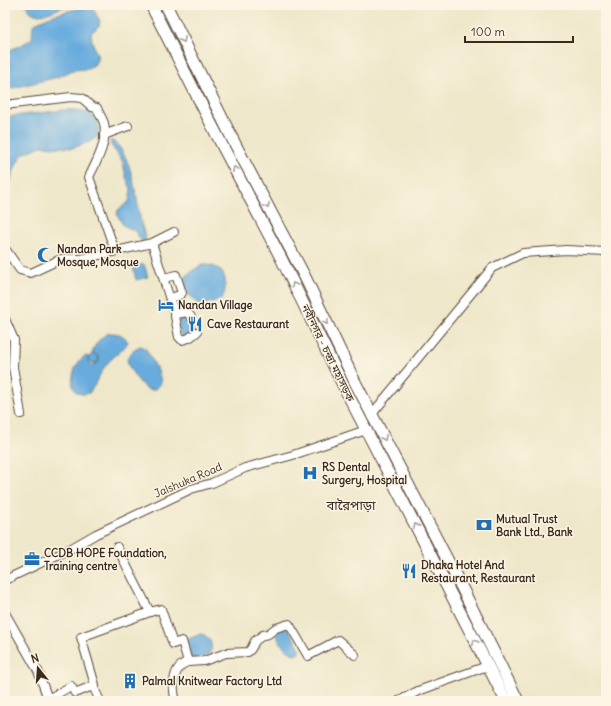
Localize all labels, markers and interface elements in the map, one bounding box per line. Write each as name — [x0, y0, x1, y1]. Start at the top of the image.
scale bar — [465, 18, 573, 44]
text: 100 m — [471, 24, 505, 39]
one-way arrow — [178, 36, 186, 43]
one-way arrow — [232, 166, 239, 173]
one-way arrow — [263, 202, 270, 209]
place label: Nandan Park Mosque, Mosque — [57, 242, 139, 270]
mosque icon: Nandan Park Mosque, Mosque — [36, 246, 54, 264]
one-way arrow — [291, 281, 299, 289]
hotel icon: Nandan Village — [157, 296, 175, 314]
place label: Nandan Village — [178, 298, 253, 313]
street label: নবীনগর - চন্দ্রা মহাসড়ক — [298, 301, 358, 404]
restaurant icon: Cave Restaurant — [186, 315, 204, 333]
place label: Cave Restaurant — [207, 317, 289, 331]
one-way arrow — [321, 317, 329, 325]
one-way arrow — [379, 434, 387, 441]
street label: Jalshuka Road — [152, 459, 224, 501]
place label: RS Dental Surgery, Hospital — [322, 460, 407, 488]
hospital icon: RS Dental Surgery, Hospital — [301, 464, 319, 482]
district label: বারৈপাড়া — [325, 497, 376, 514]
place label: Mutual Trust Bank Ltd., Bank — [496, 512, 573, 539]
bank icon: Mutual Trust Bank Ltd., Bank — [475, 516, 493, 534]
one-way arrow — [413, 523, 420, 530]
place label: CCDB HOPE Foundation, Training centre — [44, 546, 167, 574]
office icon: CCDB HOPE Foundation, Training centre — [23, 550, 41, 568]
place label: Dhaka Hotel And Restaurant, Restaurant — [421, 558, 536, 585]
restaurant icon: Dhaka Hotel And Restaurant, Restaurant — [400, 562, 418, 580]
one-way arrow — [472, 638, 480, 646]
north arrow — [18, 648, 58, 688]
text: N — [29, 651, 41, 666]
building icon: Palmal Knitwear Factory Ltd — [121, 672, 139, 690]
place label: Palmal Knitwear Factory Ltd — [142, 674, 283, 689]

